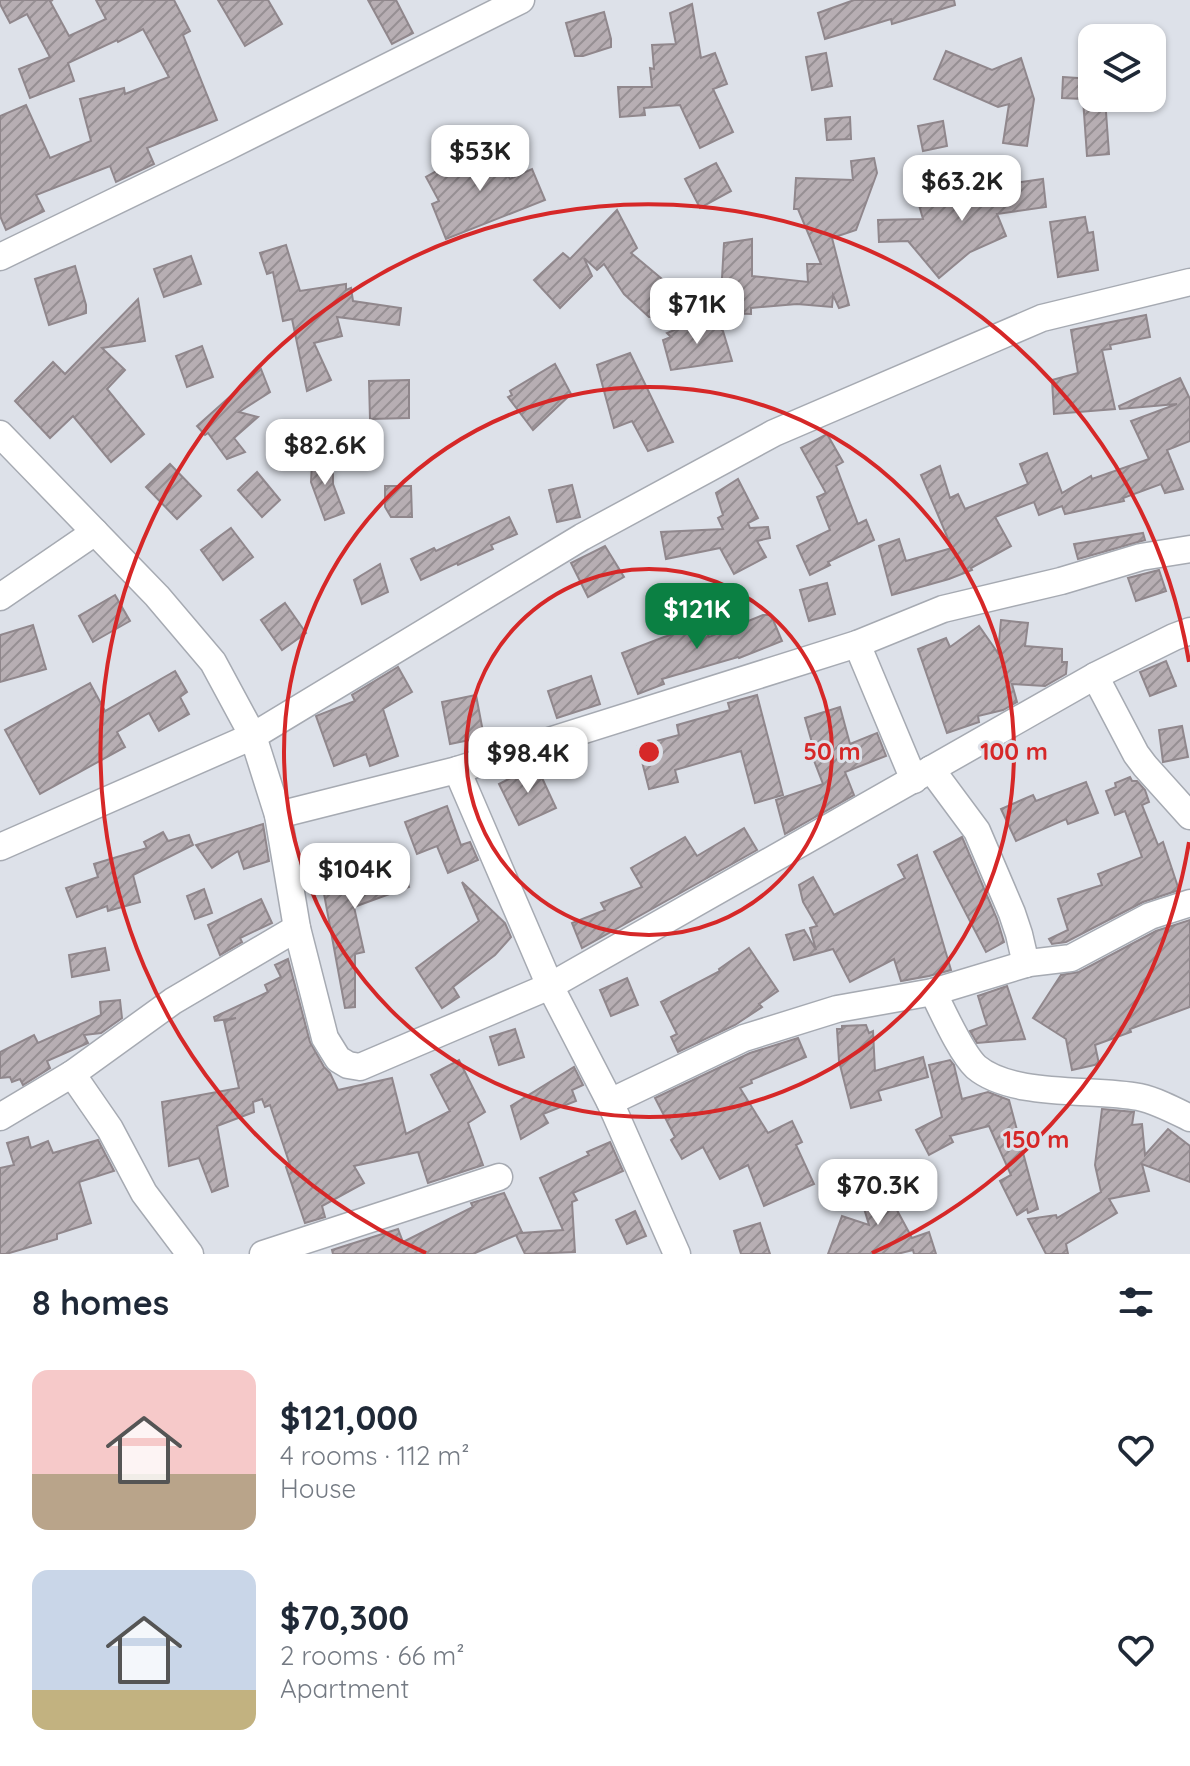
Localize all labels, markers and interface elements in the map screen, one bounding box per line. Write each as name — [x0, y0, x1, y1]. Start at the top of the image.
map controls — [1078, 24, 1166, 112]
button: layers — [1078, 24, 1166, 112]
pin: $53K — [433, 125, 527, 193]
text: $53K — [449, 134, 511, 167]
pin: $63.2K — [897, 155, 1027, 223]
text: $63.2K — [921, 164, 1003, 197]
pin: $71K — [650, 278, 744, 346]
text: $71K — [668, 287, 726, 320]
pin: $82.6K — [260, 419, 390, 487]
text: $82.6K — [284, 428, 366, 461]
pin: $121K — [641, 583, 753, 651]
text: $121K — [663, 592, 731, 625]
pin: $98.4K — [463, 727, 593, 795]
text: $98.4K — [487, 736, 569, 769]
text: 50 m — [803, 736, 861, 766]
text: 100 m — [980, 736, 1048, 766]
centre of rings — [635, 738, 663, 766]
pin: $104K — [299, 843, 411, 911]
text: $104K — [318, 852, 392, 885]
text: 150 m — [1003, 1124, 1069, 1154]
pin: $70.3K — [813, 1159, 943, 1227]
text: $70.3K — [836, 1168, 920, 1201]
icon: filters — [1114, 1280, 1158, 1324]
text: 8 homes — [32, 1281, 169, 1324]
text: $121,000 — [280, 1396, 418, 1439]
icon: home — [96, 1402, 192, 1498]
icon: heart — [1114, 1428, 1158, 1472]
text: 4 rooms · 112 m² — [280, 1439, 470, 1472]
text: House — [280, 1472, 356, 1505]
text: $70,300 — [280, 1596, 409, 1639]
icon: home — [96, 1602, 192, 1698]
icon: heart — [1114, 1628, 1158, 1672]
text: 2 rooms · 66 m² — [280, 1639, 465, 1672]
text: Apartment — [280, 1672, 409, 1705]

